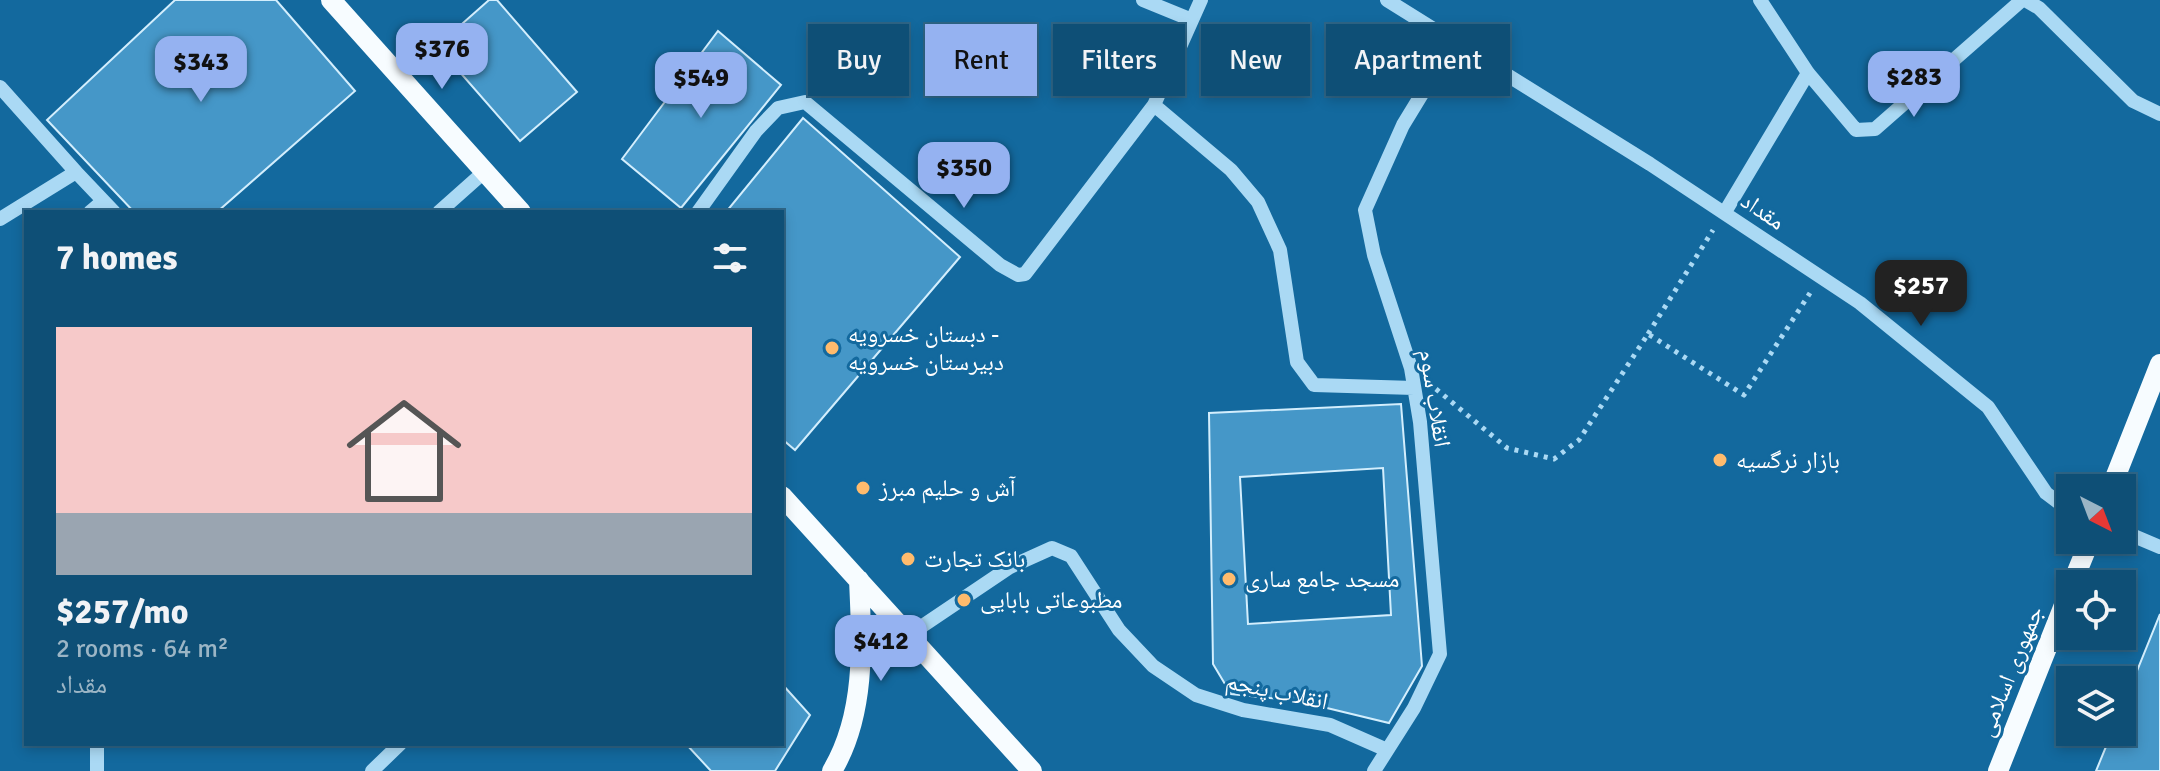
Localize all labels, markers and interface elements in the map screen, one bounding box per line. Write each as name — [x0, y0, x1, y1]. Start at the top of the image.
pin: $376 — [395, 23, 489, 91]
chip: Buy — [808, 24, 909, 96]
chip: Rent — [925, 24, 1037, 96]
chip: Filters — [1053, 24, 1185, 96]
chip: New — [1201, 24, 1310, 96]
chip: Apartment — [1326, 24, 1510, 96]
text: $376 — [414, 33, 470, 65]
pin: $343 — [154, 36, 248, 104]
text: $343 — [173, 46, 229, 78]
pin: $283 — [1867, 51, 1961, 119]
pin: $549 — [654, 52, 748, 120]
text: $283 — [1886, 61, 1942, 93]
text: $549 — [673, 62, 729, 94]
pin: $350 — [917, 142, 1011, 210]
text: $350 — [936, 152, 992, 184]
street label: مقداد — [1735, 185, 1791, 237]
icon: filters — [708, 236, 752, 280]
text: 7 homes — [56, 237, 177, 279]
pin: $257 — [1874, 260, 1968, 328]
text: $257 — [1893, 270, 1949, 302]
place label: دبستان خسرویه - دبیرستان خسرویه — [848, 319, 1004, 377]
marker: دبستان خسرویه - دبیرستان خسرویه — [823, 339, 841, 357]
street label: انقلاب سوم — [1411, 347, 1458, 449]
icon: home — [332, 379, 476, 523]
place label: بازار نرگسیه — [1736, 445, 1840, 475]
marker: بازار نرگسیه — [1711, 451, 1729, 469]
place label: آش و حلیم مبرز — [878, 473, 1016, 504]
north arrow — [2056, 474, 2136, 554]
map controls — [2056, 474, 2136, 746]
marker: آش و حلیم مبرز — [854, 479, 872, 497]
place label: بانک تجارت — [924, 544, 1025, 574]
marker: بانک تجارت — [899, 550, 917, 568]
place label: مسجد جامع ساری — [1245, 564, 1399, 594]
marker: مسجد جامع ساری — [1220, 570, 1238, 588]
button: locate — [2056, 570, 2136, 650]
place label: مطبوعاتی بابایی — [980, 585, 1123, 615]
text: $257/mo — [56, 591, 189, 633]
marker: مطبوعاتی بابایی — [955, 591, 973, 609]
street label: جمهوری اسلامی — [1970, 601, 2050, 741]
pin: $412 — [834, 615, 928, 683]
text: $412 — [853, 625, 909, 657]
text: 2 rooms · 64 m² — [56, 633, 229, 665]
street label: انقلاب پنجم — [1223, 666, 1331, 717]
button: layers — [2056, 666, 2136, 746]
text: مقداد — [56, 669, 107, 701]

